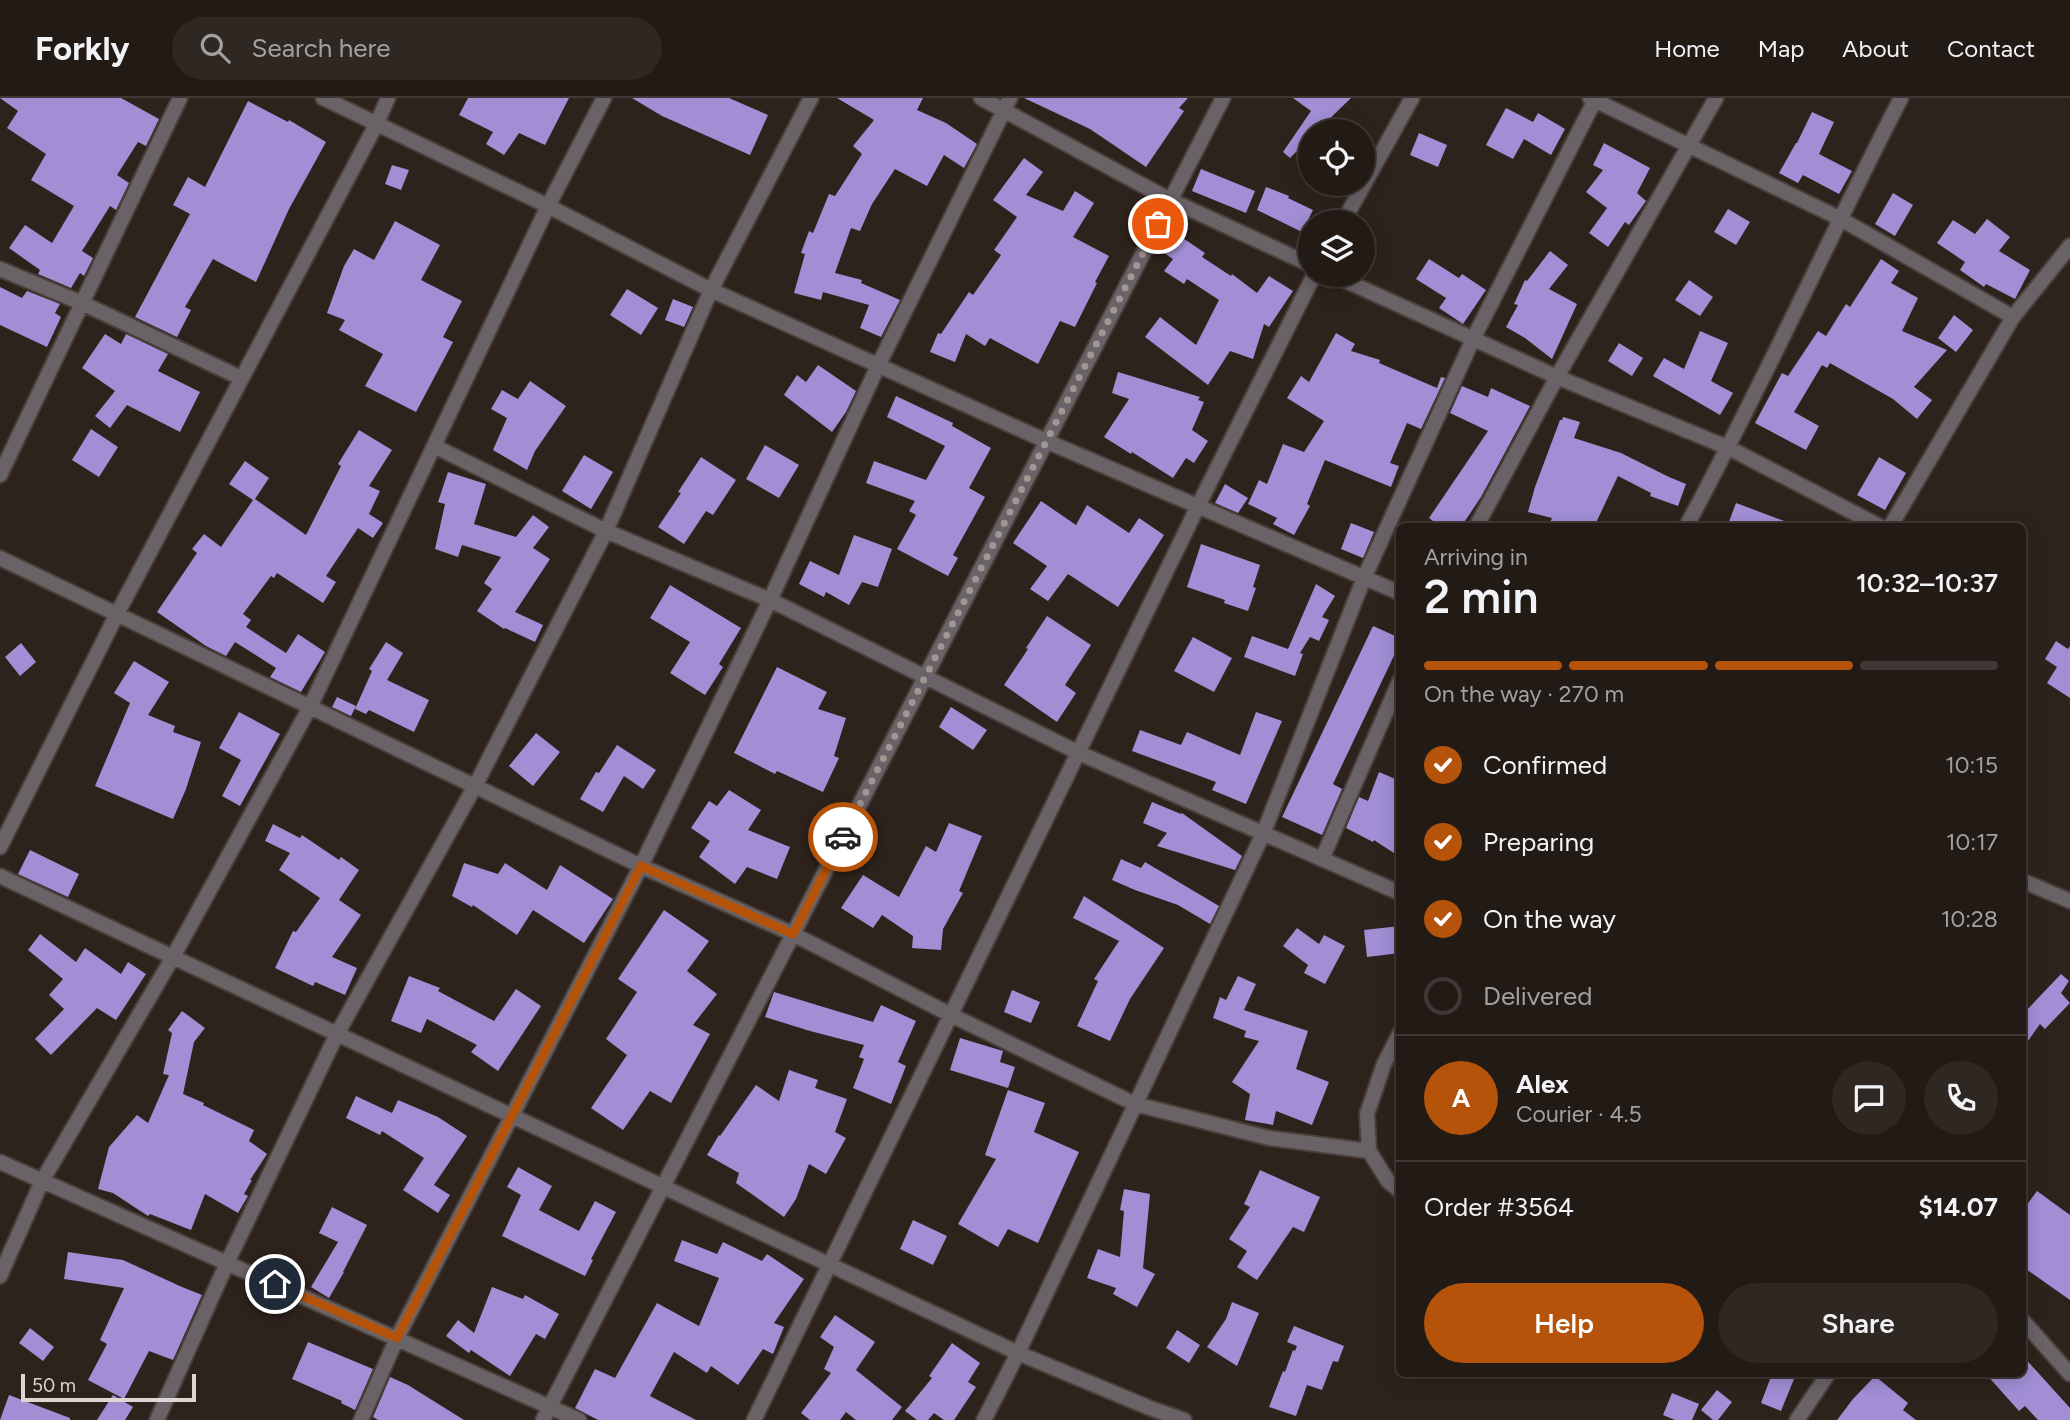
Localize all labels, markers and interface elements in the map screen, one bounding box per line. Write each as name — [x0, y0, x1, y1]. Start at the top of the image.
search box — [172, 17, 662, 80]
text: Forkly — [35, 29, 130, 68]
icon: search — [196, 29, 234, 67]
text: Search here — [252, 32, 390, 64]
text: Home — [1654, 34, 1720, 63]
text: Map — [1758, 34, 1804, 63]
text: About — [1842, 34, 1909, 63]
text: Contact — [1947, 34, 2035, 63]
map controls — [1298, 119, 1375, 287]
button: locate — [1298, 119, 1375, 196]
pin — [1128, 194, 1188, 254]
icon: bag — [1139, 205, 1177, 243]
button: layers — [1298, 210, 1375, 287]
text: Arriving in — [1424, 543, 1528, 571]
text: 10:32–10:37 — [1856, 567, 1998, 599]
text: 2 min — [1424, 569, 1539, 625]
text: On the way · 270 m — [1424, 680, 1624, 708]
icon: check — [1424, 746, 1462, 784]
text: Confirmed — [1483, 749, 1607, 781]
text: 10:15 — [1945, 751, 1998, 779]
courier — [808, 802, 878, 872]
icon: car — [824, 818, 862, 856]
icon: check — [1424, 823, 1462, 861]
text: Preparing — [1483, 826, 1594, 858]
text: 10:17 — [1946, 828, 1998, 856]
icon: check — [1424, 900, 1462, 938]
text: On the way — [1483, 903, 1616, 935]
text: 10:28 — [1941, 905, 1998, 933]
text: Delivered — [1483, 980, 1592, 1012]
button: chat — [1832, 1061, 1906, 1135]
button: phone — [1924, 1061, 1998, 1135]
text: Alex — [1516, 1068, 1569, 1100]
text: A — [1452, 1082, 1470, 1114]
text: Courier · 4.5 — [1516, 1100, 1642, 1128]
text: Order #3564 — [1424, 1191, 1574, 1223]
text: $14.07 — [1918, 1191, 1998, 1223]
pin — [245, 1254, 305, 1314]
icon: home — [256, 1265, 294, 1303]
button: Help — [1424, 1283, 1704, 1363]
button: Share — [1718, 1283, 1998, 1363]
scale bar — [21, 1371, 196, 1403]
text: 50 m — [32, 1374, 76, 1397]

